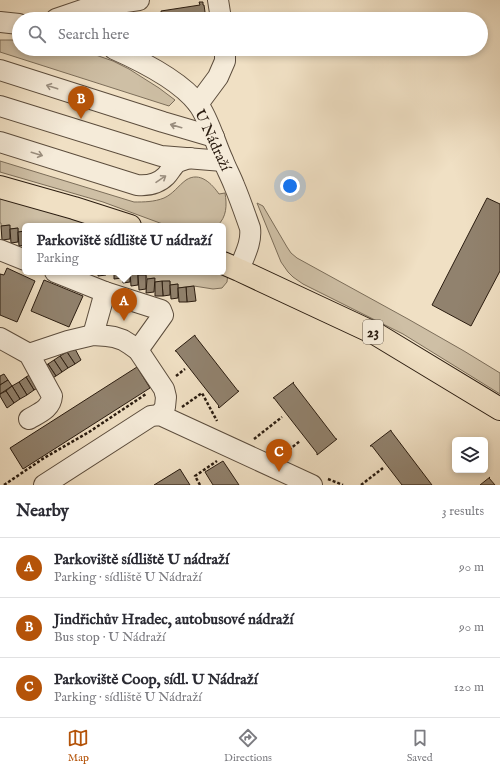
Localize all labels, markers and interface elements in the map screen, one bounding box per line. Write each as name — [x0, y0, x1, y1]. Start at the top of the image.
search box — [12, 12, 488, 56]
icon: search — [26, 23, 48, 45]
text: Search here — [58, 25, 129, 44]
one-way arrow — [47, 82, 59, 90]
pin: B — [68, 86, 94, 119]
street label: U Nádraží — [190, 106, 236, 175]
one-way arrow — [170, 122, 183, 129]
one-way arrow — [31, 150, 43, 158]
one-way arrow — [155, 175, 166, 183]
your location — [280, 176, 300, 196]
popup — [22, 223, 226, 275]
text: Parkoviště sídliště U nádraží — [37, 231, 211, 250]
text: Parking — [37, 250, 79, 267]
pin: A — [111, 288, 137, 321]
road number: 23 — [363, 320, 383, 344]
map controls — [452, 437, 488, 473]
button: layers — [452, 437, 488, 473]
pin: C — [266, 439, 292, 472]
text: Nearby — [16, 501, 69, 522]
text: 3 results — [442, 503, 484, 520]
text: Parkoviště sídliště U nádraží — [54, 550, 229, 569]
text: A — [25, 559, 33, 576]
text: 90 m — [459, 559, 484, 576]
text: Parking · sídliště U Nádraží — [54, 569, 202, 586]
text: Jindřichův Hradec, autobusové nádraží — [54, 610, 294, 629]
text: B — [25, 619, 33, 636]
text: 90 m — [459, 619, 484, 636]
text: Bus stop · U Nádraží — [54, 629, 166, 646]
text: Parkoviště Coop, sídl. U Nádraží — [54, 670, 258, 689]
text: C — [24, 679, 34, 696]
text: 120 m — [454, 679, 484, 696]
text: Parking · sídliště U Nádraží — [54, 689, 202, 706]
tab: Map — [67, 727, 89, 765]
tab: Directions — [224, 727, 272, 765]
tab: Saved — [407, 727, 433, 765]

